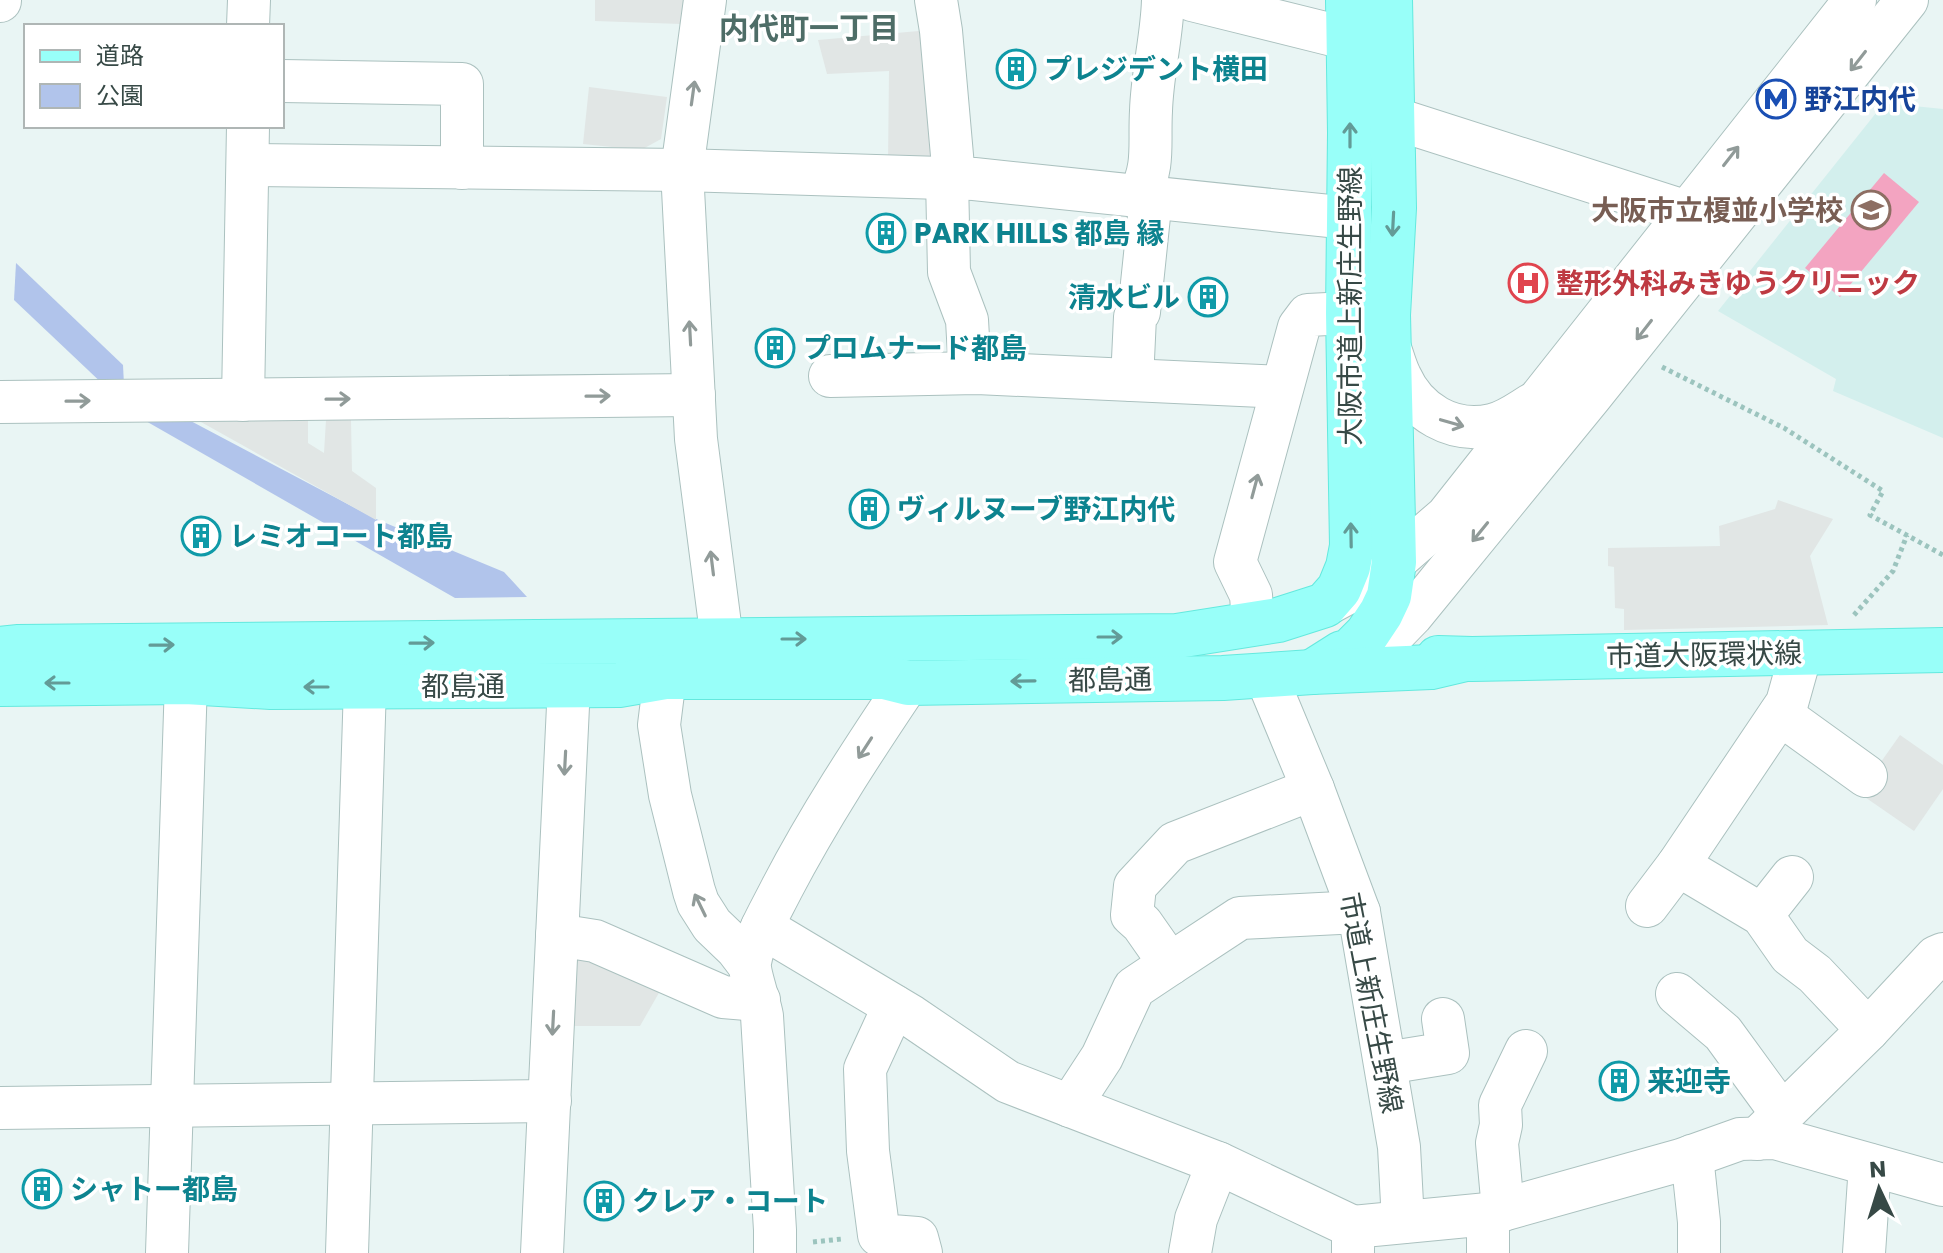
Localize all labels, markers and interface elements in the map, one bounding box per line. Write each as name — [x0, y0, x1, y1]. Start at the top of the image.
district label: 内代町一丁目 — [719, 7, 899, 50]
legend — [24, 24, 284, 128]
text: 道路 — [96, 39, 144, 72]
building icon: プレジデント横田 — [995, 48, 1037, 90]
place label: プレジデント横田 — [1044, 50, 1268, 89]
one-way arrow — [1849, 50, 1867, 71]
metro station icon: 野江内代 — [1755, 78, 1797, 120]
text: 公園 — [96, 79, 144, 112]
one-way arrow — [686, 80, 701, 106]
place label: 野江内代 — [1804, 80, 1916, 119]
one-way arrow — [1342, 122, 1358, 149]
one-way arrow — [1722, 146, 1740, 167]
street label: 大阪市道上新庄生野線 — [1331, 166, 1370, 446]
school or university icon: 大阪市立榎並小学校 — [1850, 189, 1892, 231]
place label: 大阪市立榎並小学校 — [1591, 191, 1843, 230]
one-way arrow — [1385, 210, 1400, 237]
building icon: PARK HILLS 都島 縁 — [865, 212, 907, 254]
place label: PARK HILLS 都島 縁 — [914, 214, 1164, 253]
hospital icon: 整形外科みきゆうクリニック — [1507, 262, 1549, 304]
place label: 整形外科みきゆうクリニック — [1556, 264, 1920, 303]
building icon: 清水ビル — [1187, 276, 1229, 318]
place label: 清水ビル — [1068, 278, 1180, 317]
one-way arrow — [1635, 319, 1653, 340]
one-way arrow — [683, 320, 698, 347]
building icon: プロムナード都島 — [754, 327, 796, 369]
place label: プロムナード都島 — [803, 329, 1027, 368]
one-way arrow — [584, 388, 611, 404]
one-way arrow — [324, 391, 351, 407]
one-way arrow — [64, 393, 91, 409]
one-way arrow — [1438, 416, 1464, 431]
one-way arrow — [1249, 474, 1264, 500]
building icon: ヴィルヌーブ野江内代 — [848, 488, 890, 530]
place label: ヴィルヌーブ野江内代 — [897, 490, 1175, 529]
building icon: レミオコート都島 — [180, 515, 222, 557]
place label: レミオコート都島 — [229, 517, 453, 556]
one-way arrow — [1471, 521, 1489, 542]
one-way arrow — [1343, 522, 1359, 549]
one-way arrow — [704, 550, 719, 577]
one-way arrow — [1096, 629, 1123, 645]
one-way arrow — [780, 632, 807, 647]
street label: 市道大阪環状線 — [1606, 634, 1802, 676]
one-way arrow — [408, 635, 435, 651]
one-way arrow — [148, 637, 175, 653]
street label: 都島通 — [1068, 660, 1152, 700]
street label: 都島通 — [421, 667, 505, 706]
one-way arrow — [1010, 673, 1037, 689]
one-way arrow — [44, 675, 71, 691]
one-way arrow — [303, 679, 330, 695]
one-way arrow — [857, 736, 873, 758]
one-way arrow — [557, 749, 572, 776]
street label: 市道上新庄生野線 — [1330, 889, 1412, 1117]
one-way arrow — [692, 893, 708, 917]
one-way arrow — [545, 1009, 560, 1036]
building icon: 来迎寺 — [1598, 1060, 1640, 1102]
place label: 来迎寺 — [1647, 1062, 1731, 1101]
north arrow — [1839, 1149, 1919, 1229]
text: N — [1868, 1154, 1887, 1186]
building icon: シャトー都島 — [21, 1168, 63, 1210]
place label: シャトー都島 — [70, 1170, 238, 1209]
building icon: クレア・コート — [583, 1180, 625, 1222]
place label: クレア・コート — [632, 1182, 828, 1221]

